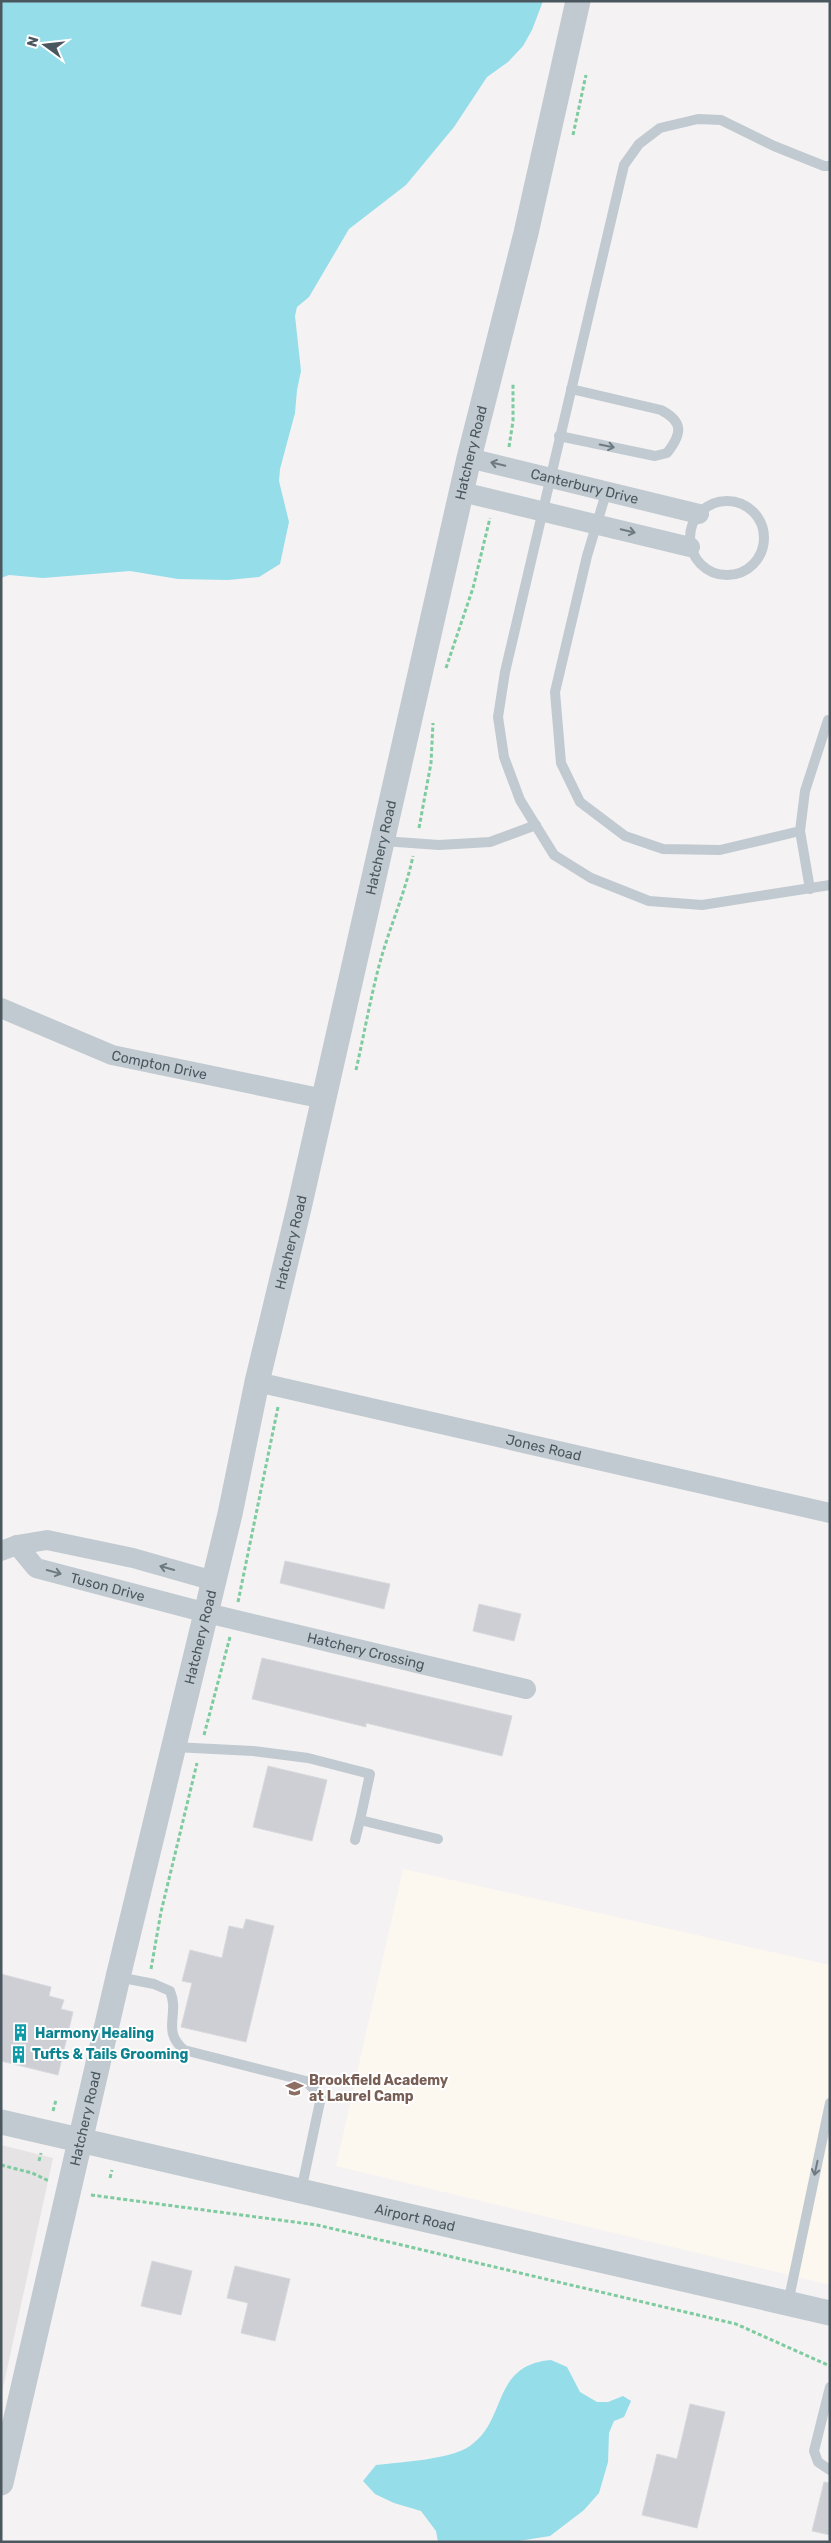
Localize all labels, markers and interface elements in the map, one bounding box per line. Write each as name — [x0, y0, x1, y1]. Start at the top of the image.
north arrow — [20, 20, 70, 70]
text: N — [23, 35, 42, 49]
street label: Hatchery Road — [452, 404, 491, 502]
one-way arrow — [599, 442, 615, 451]
one-way arrow — [491, 459, 507, 469]
street label: Canterbury Drive — [529, 465, 640, 508]
one-way arrow — [620, 527, 636, 536]
street label: Hatchery Road — [362, 799, 400, 897]
street label: Compton Drive — [110, 1047, 209, 1084]
street label: Hatchery Road — [272, 1194, 311, 1292]
street label: Jones Road — [504, 1431, 583, 1465]
one-way arrow — [160, 1563, 176, 1572]
one-way arrow — [46, 1568, 62, 1578]
street label: Tuson Drive — [69, 1569, 147, 1605]
street label: Hatchery Road — [181, 1588, 220, 1686]
street label: Hatchery Crossing — [305, 1629, 426, 1674]
building icon: Harmony Healing — [11, 2023, 31, 2043]
place label: Harmony Healing — [35, 2025, 154, 2042]
building icon: Tufts & Tails Grooming — [8, 2044, 28, 2064]
place label: Tufts & Tails Grooming — [32, 2046, 189, 2063]
street label: Hatchery Road — [67, 2070, 105, 2168]
place label: Brookfield Academy at Laurel Camp — [309, 2072, 449, 2105]
school or university icon: Brookfield Academy at Laurel Camp — [285, 2078, 305, 2098]
one-way arrow — [811, 2160, 820, 2176]
street label: Airport Road — [373, 2200, 457, 2235]

